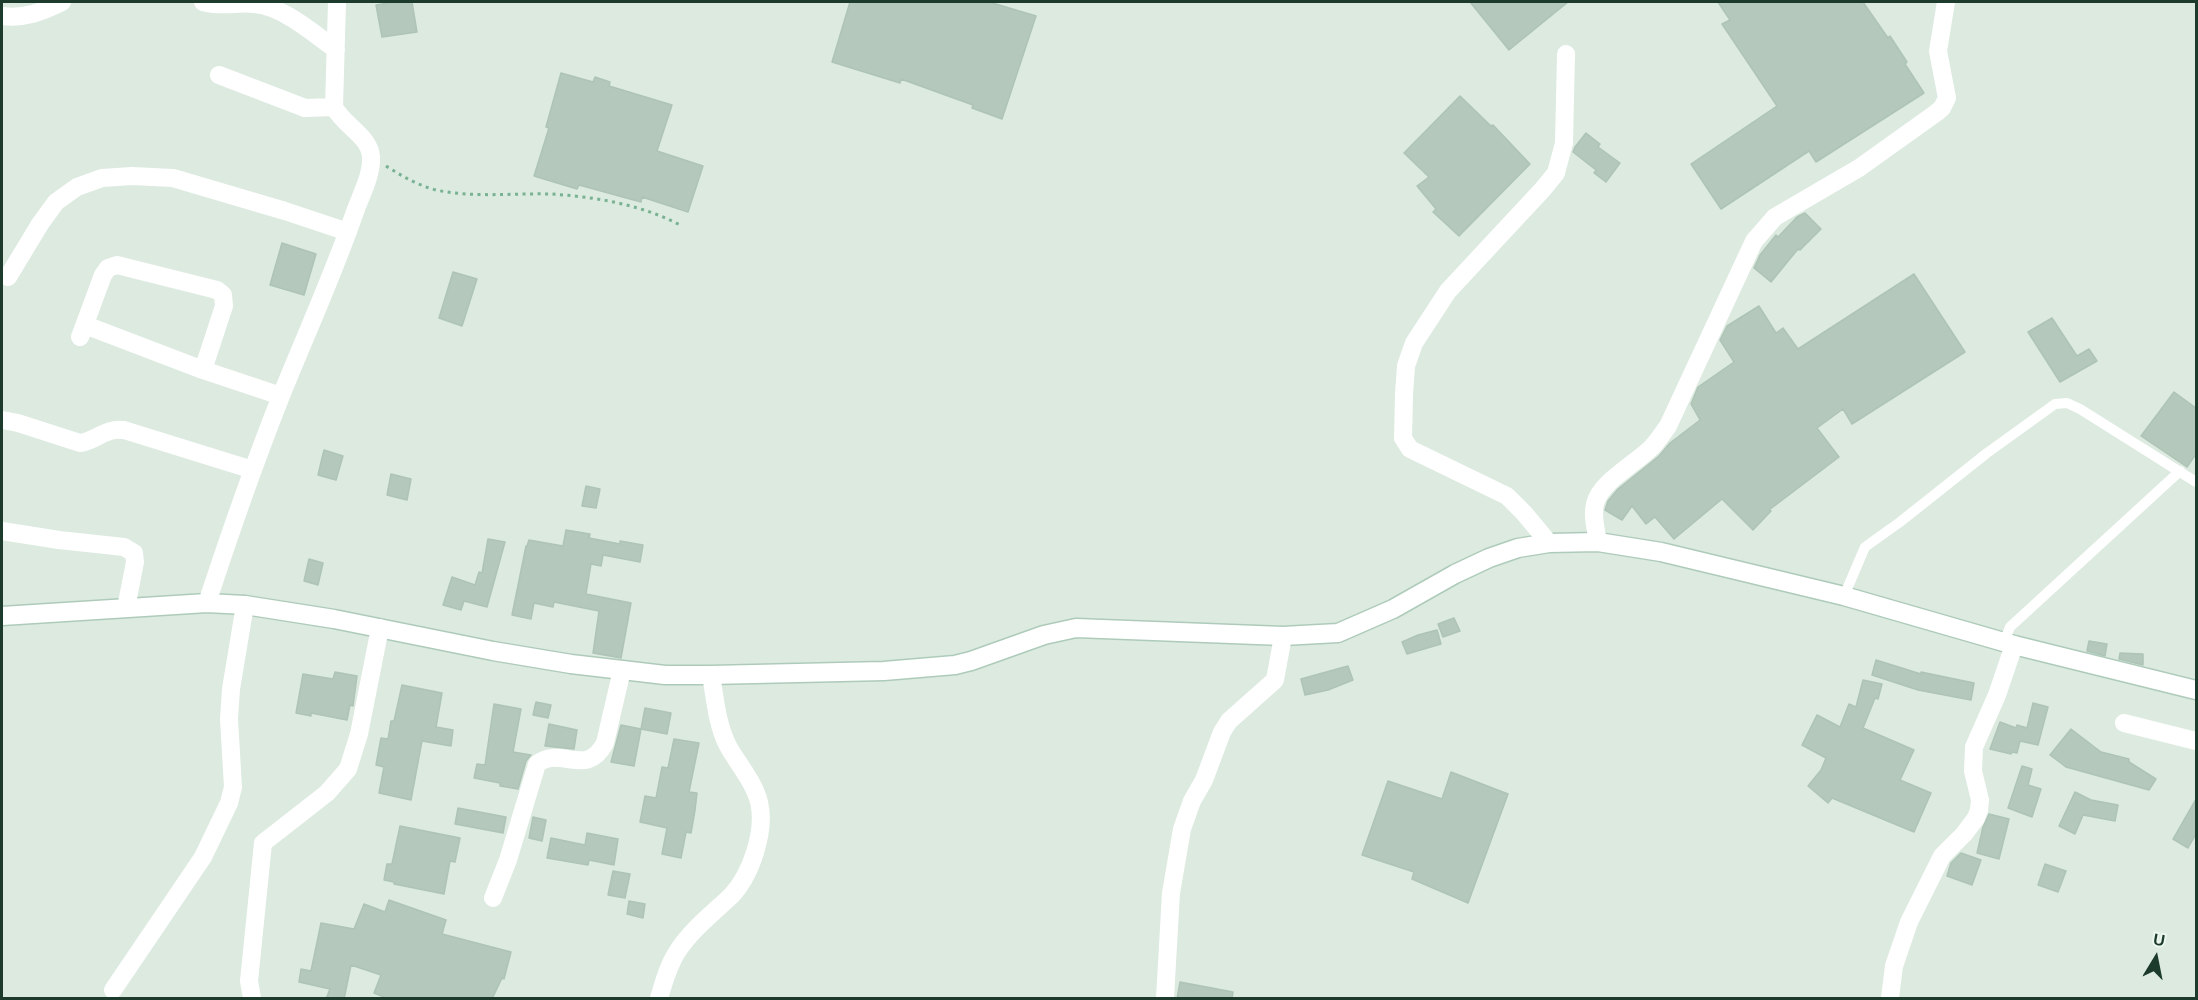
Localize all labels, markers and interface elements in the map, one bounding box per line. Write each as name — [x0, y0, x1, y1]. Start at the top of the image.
north arrow — [2126, 928, 2186, 988]
text: U — [2152, 930, 2166, 949]

